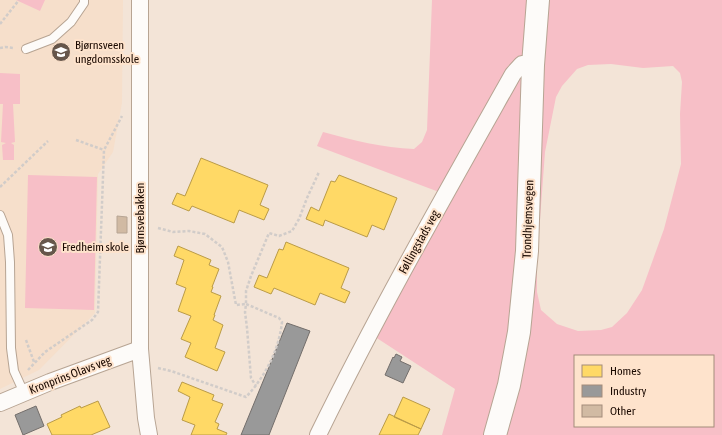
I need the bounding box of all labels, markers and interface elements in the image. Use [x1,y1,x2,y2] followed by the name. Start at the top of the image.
[75,38,139,66] place label: Bjørnsveen ungdomsskole
[50,41,72,63] school or university icon: Bjørnsveen ungdomsskole
[520,179,536,259] street label: Trondhjemsvegen
[133,183,147,253] street label: Bjørnsvebakken
[396,207,443,276] street label: Føllingstads veg
[37,236,59,258] school or university icon: Fredheim skole
[62,240,129,254] place label: Fredheim skole
[27,353,114,397] street label: Kronprins Olavs veg
[574,355,714,427] legend
[610,364,641,378] text: Homes
[610,384,647,398] text: Industry
[610,404,636,418] text: Other

